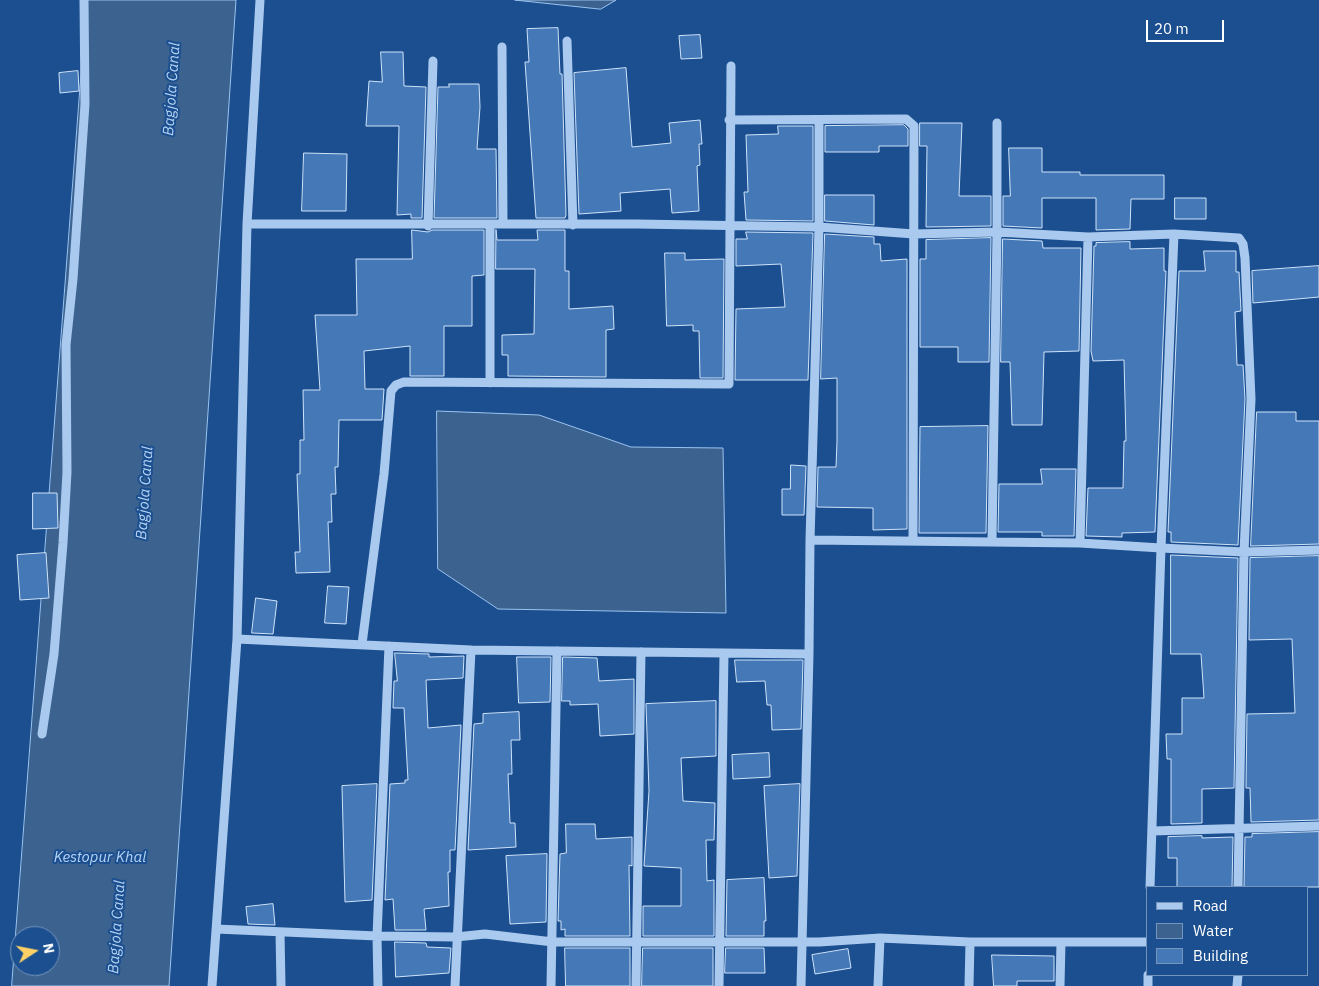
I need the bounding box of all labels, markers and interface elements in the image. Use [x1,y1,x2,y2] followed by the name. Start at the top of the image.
[1149,10,1226,42] scale bar
[1154,19,1189,38] text: 20 m
[160,42,184,136] water label: Bagjola Canal
[133,446,157,540] water label: Bagjola Canal
[54,849,146,867] water label: Kestopur Khal
[105,880,129,974] water label: Bagjola Canal
[1146,886,1309,976] legend
[1193,896,1228,915] text: Road
[1193,921,1233,940] text: Water
[10,926,60,976] north arrow
[39,942,59,955] text: N
[1193,946,1248,965] text: Building

